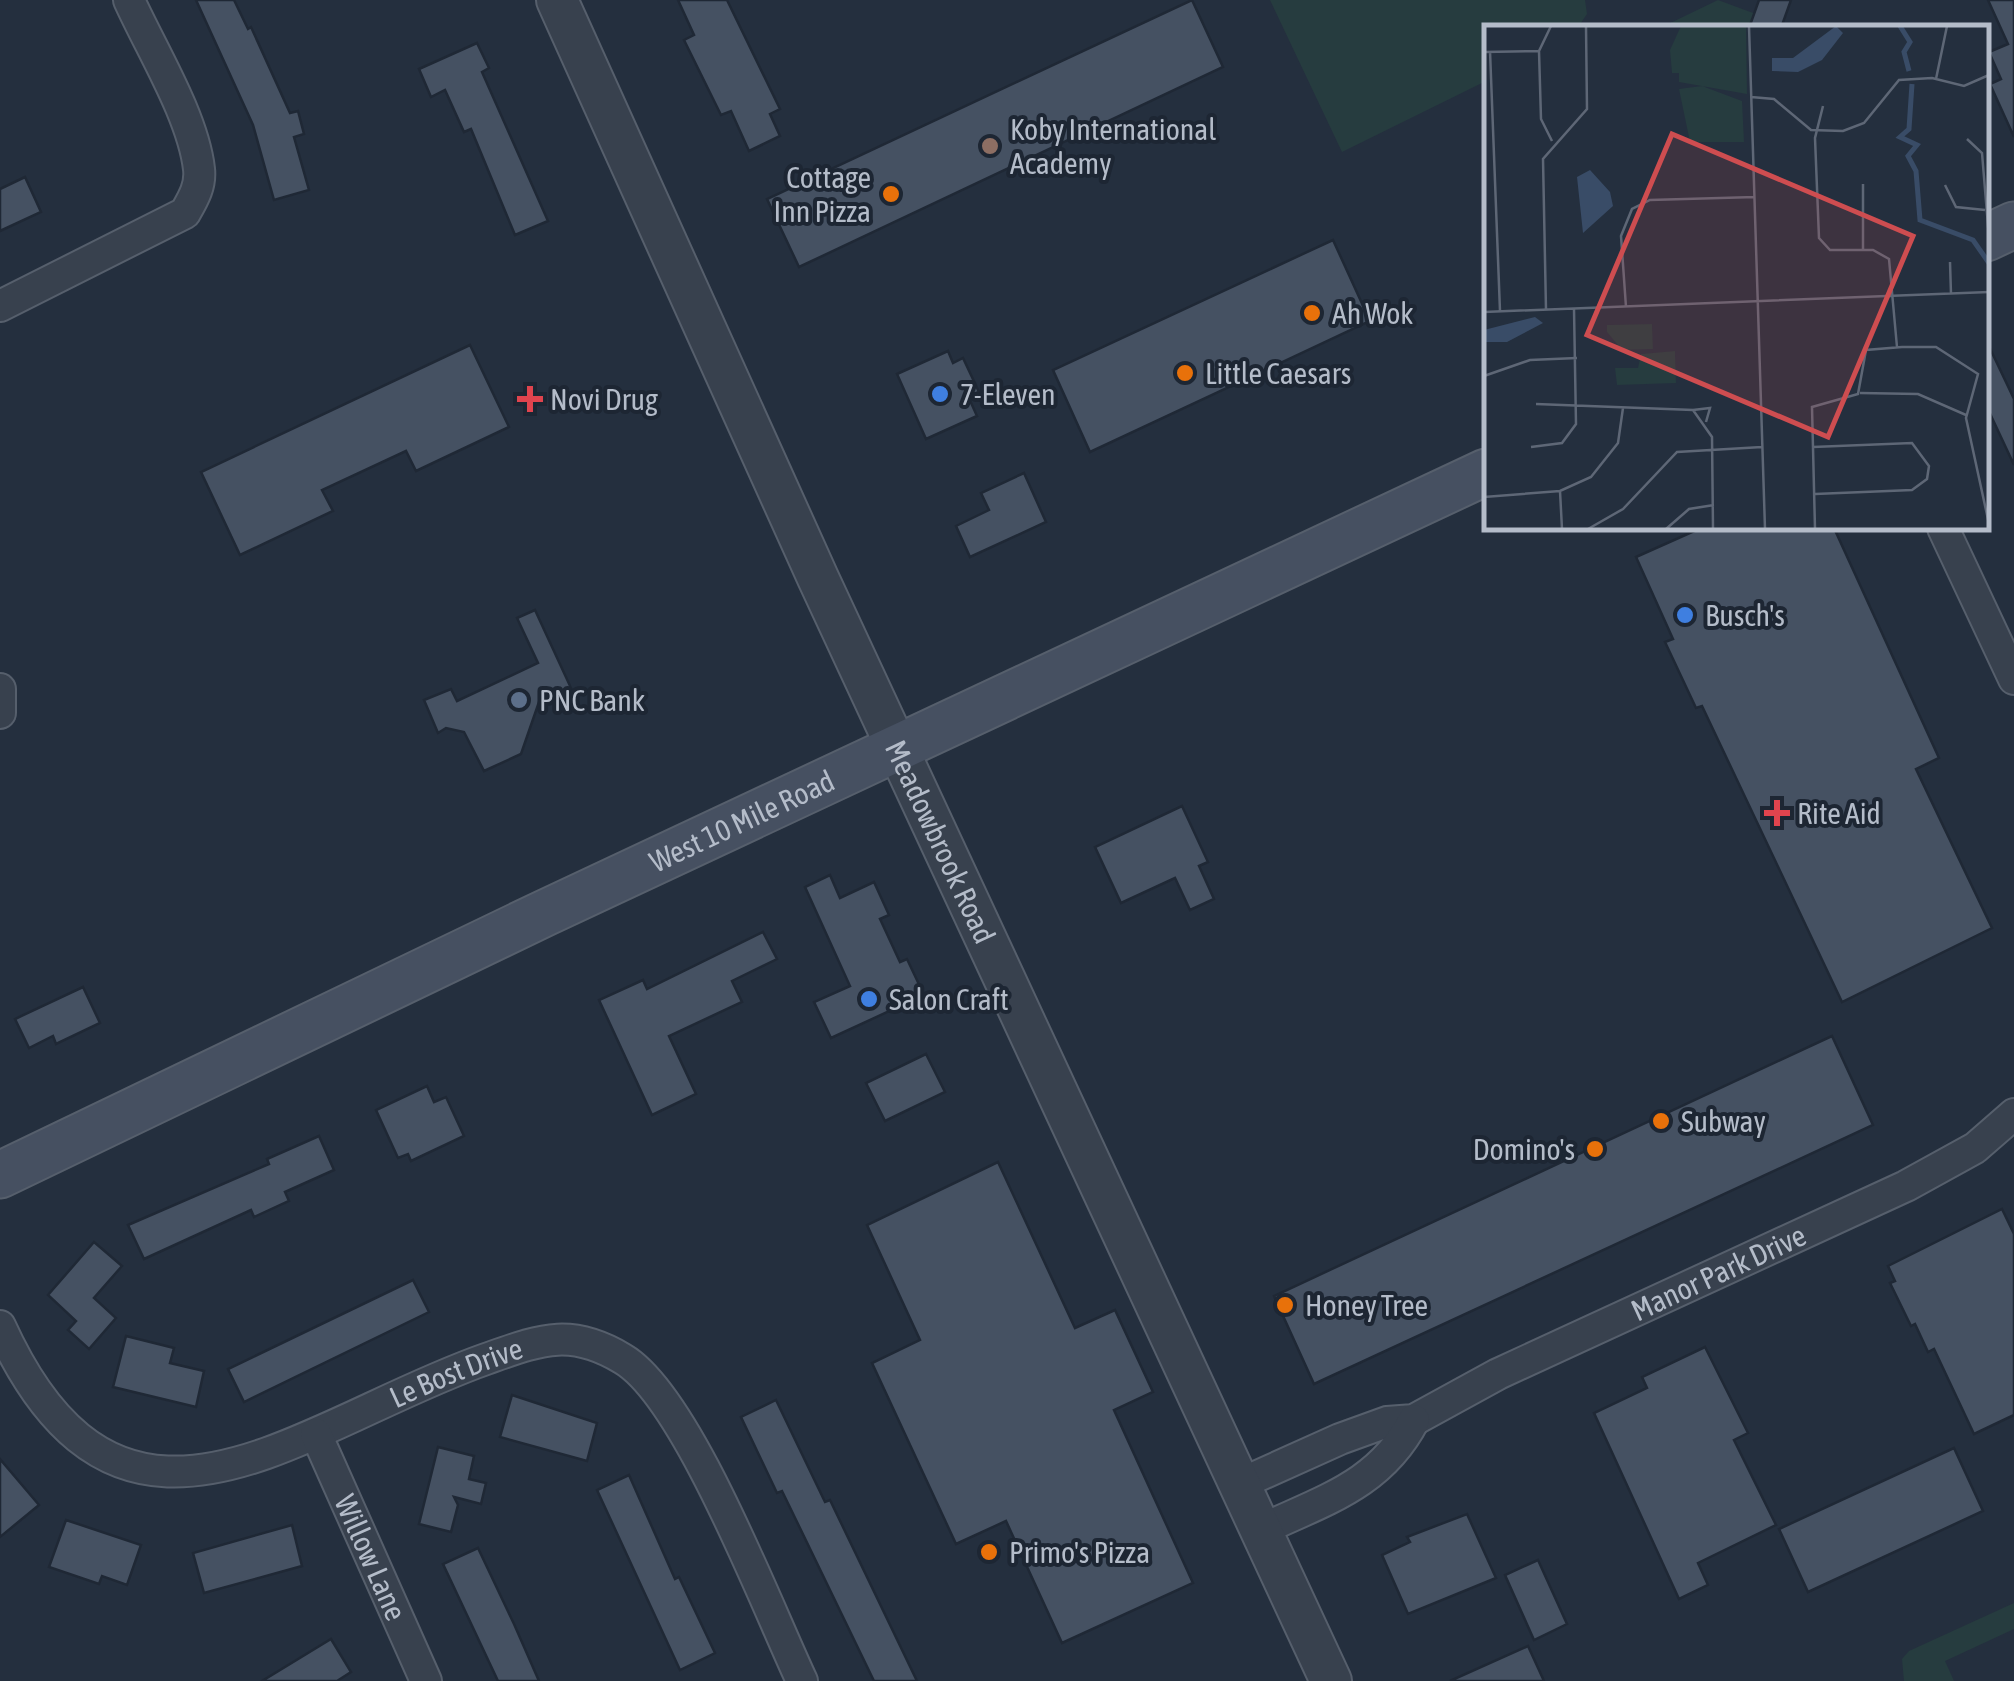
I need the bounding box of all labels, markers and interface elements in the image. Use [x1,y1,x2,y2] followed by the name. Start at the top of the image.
[1484,25,1989,530] inset map
[1010,112,1216,180] place label: Koby International Academy
[979,135,1001,157] marker: Koby International Academy
[774,160,871,228] place label: Cottage Inn Pizza
[880,183,902,205] marker: Cottage Inn Pizza
[1332,296,1414,330] place label: Ah Wok
[1301,302,1323,324] marker: Ah Wok
[1205,356,1351,390] place label: Little Caesars
[1174,362,1196,384] marker: Little Caesars
[960,377,1056,411] place label: 7-Eleven
[550,382,658,416] place label: Novi Drug
[929,383,951,405] marker: 7-Eleven
[519,388,541,410] marker: Novi Drug
[1705,598,1785,632] place label: Busch's
[1674,604,1696,626] marker: Busch's
[539,683,645,717] place label: PNC Bank
[508,689,530,711] marker: PNC Bank
[879,735,1002,948] street label: Meadowbrook Road
[644,763,839,879] street label: West 10 Mile Road
[1797,796,1881,830] place label: Rite Aid
[1766,802,1788,824] marker: Rite Aid
[889,982,1009,1016] place label: Salon Craft
[858,988,880,1010] marker: Salon Craft
[1681,1104,1766,1138] place label: Subway
[1650,1110,1672,1132] marker: Subway
[1473,1132,1575,1166] place label: Domino's
[1584,1138,1606,1160] marker: Domino's
[1626,1218,1811,1327] street label: Manor Park Drive
[1305,1288,1428,1322] place label: Honey Tree
[1274,1294,1296,1316] marker: Honey Tree
[384,1331,526,1414] street label: Le Bost Drive
[328,1489,414,1625] street label: Willow Lane
[1009,1535,1150,1569] place label: Primo's Pizza
[978,1541,1000,1563] marker: Primo's Pizza

